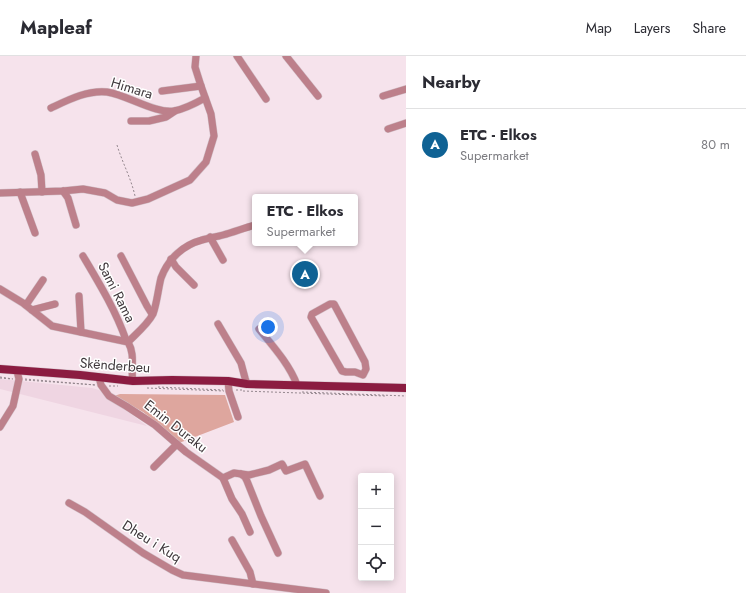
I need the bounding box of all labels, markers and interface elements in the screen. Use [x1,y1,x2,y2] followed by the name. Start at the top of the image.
[20,14,92,41] text: Mapleaf
[586,18,612,38] text: Map
[634,18,670,38] text: Layers
[692,18,726,38] text: Share
[422,70,480,94] text: Nearby
[109,72,155,104] street label: Himara
[460,124,537,146] text: ETC - Elkos
[430,135,440,154] text: A
[701,135,730,154] text: 80 m
[460,146,529,165] text: Supermarket
[252,194,358,246] popup
[267,200,343,222] text: ETC - Elkos
[267,222,335,241] text: Supermarket
[93,258,141,326] street label: Sami Rama
[292,259,318,289] pin: A
[258,317,278,337] your location
[79,353,151,377] street label: Skënderbeu
[140,395,212,457] street label: Emin Duraku
[358,473,394,581] map controls
[358,473,394,509] button: +
[358,509,394,545] button: −
[119,515,185,567] street label: Dheu i Kuq
[358,545,394,581] button: locate

